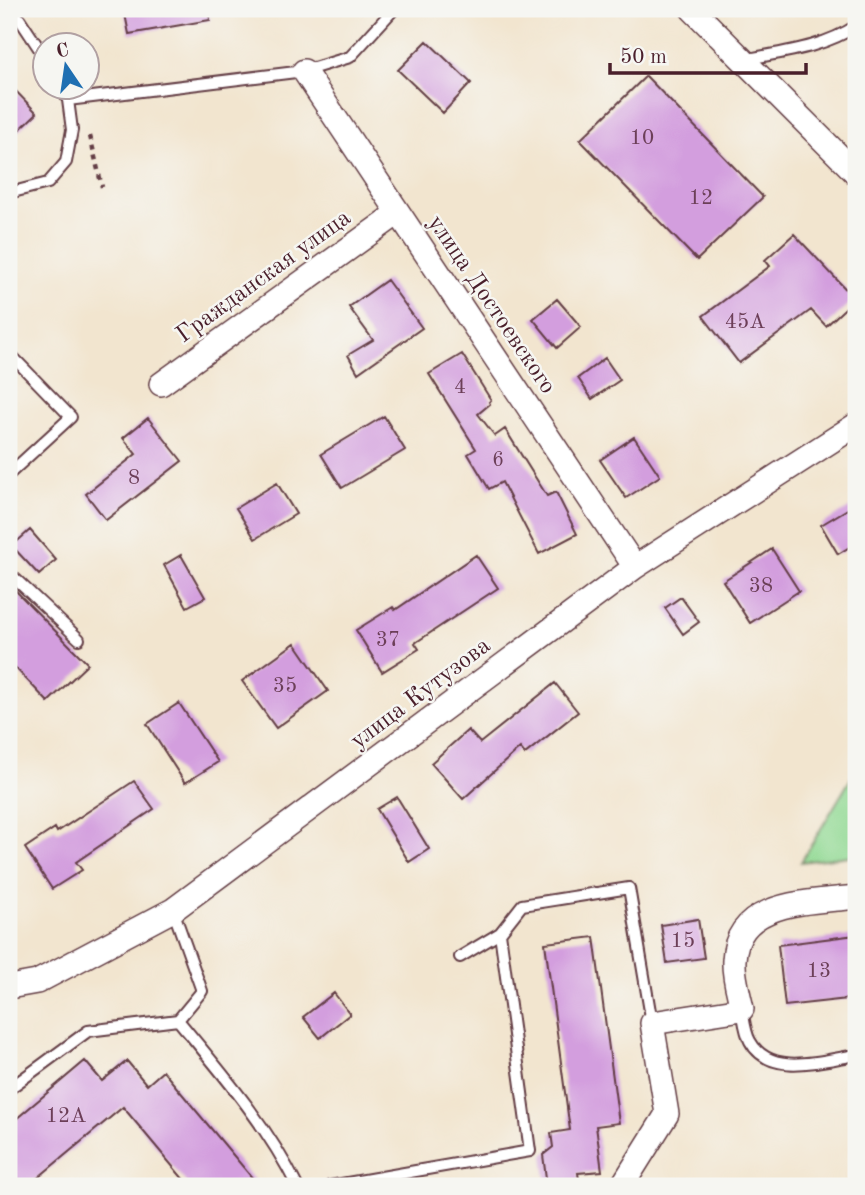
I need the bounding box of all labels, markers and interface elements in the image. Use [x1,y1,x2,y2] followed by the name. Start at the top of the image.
[32,32,102,102] north arrow
[610,32,806,76] scale bar
[54,41,71,63] text: С
[620,47,667,68] text: 50 m
[630,128,654,149] house number: 10
[689,188,713,209] house number: 12
[172,206,356,348] street label: Гражданская улица
[422,211,560,399] street label: улица Достоевского
[725,312,765,333] house number: 45А
[454,377,466,398] house number: 4
[492,450,504,471] house number: 6
[128,468,140,489] house number: 8
[749,576,773,597] house number: 38
[376,630,400,651] house number: 37
[347,634,495,754] street label: улица Кутузова
[273,676,297,697] house number: 35
[671,931,695,952] house number: 15
[807,961,831,982] house number: 13
[46,1106,86,1127] house number: 12А

